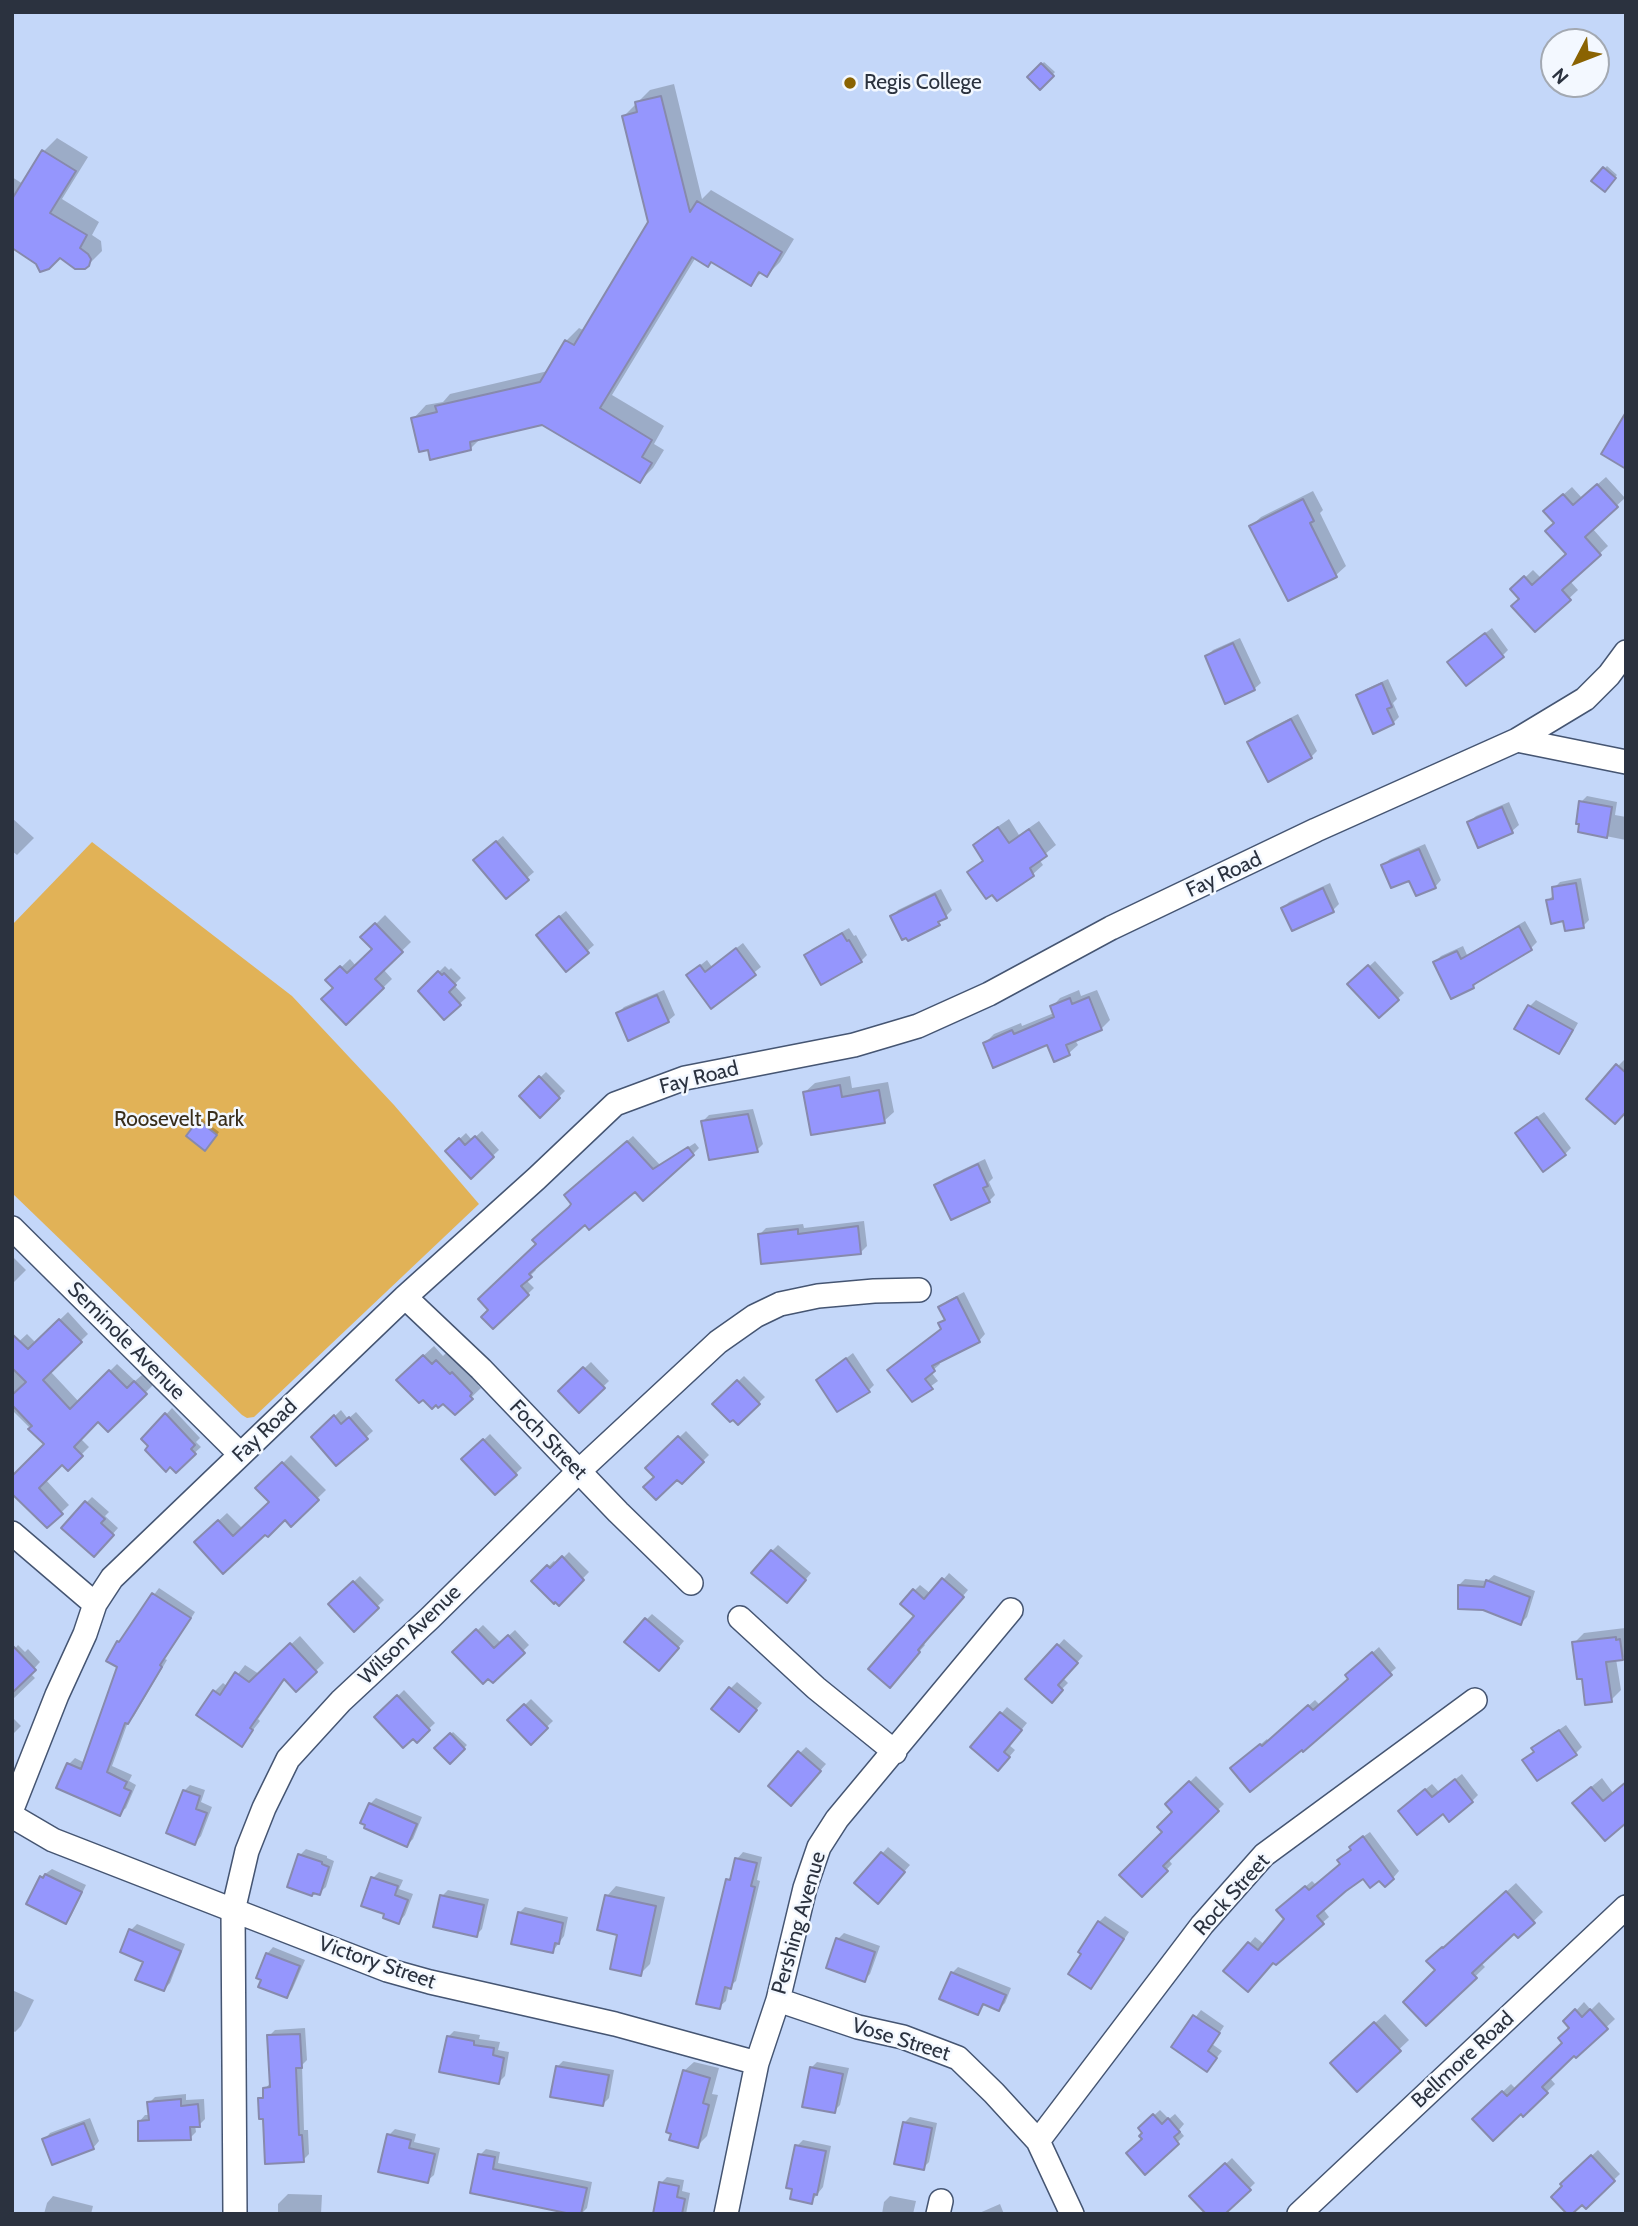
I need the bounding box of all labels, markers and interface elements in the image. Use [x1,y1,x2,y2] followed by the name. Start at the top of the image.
[1540,28,1610,98] north arrow
[1547,63,1574,89] text: N
[864,70,982,96] place label: Regis College
[842,75,858,91] marker: Regis College
[1182,847,1266,903] street label: Fay Road
[657,1056,741,1100] street label: Fay Road
[114,1107,244,1133] park label: Roosevelt Park
[62,1277,190,1405] street label: Seminole Avenue
[227,1394,303,1468] street label: Fay Road
[504,1395,592,1485] street label: Foch Street
[354,1580,466,1690] street label: Wilson Avenue
[767,1849,831,1997] street label: Pershing Avenue
[1189,1849,1275,1941] street label: Rock Street
[315,1931,439,1995] street label: Victory Street
[1407,2006,1519,2114] street label: Bellmore Road
[849,2013,953,2067] street label: Vose Street

